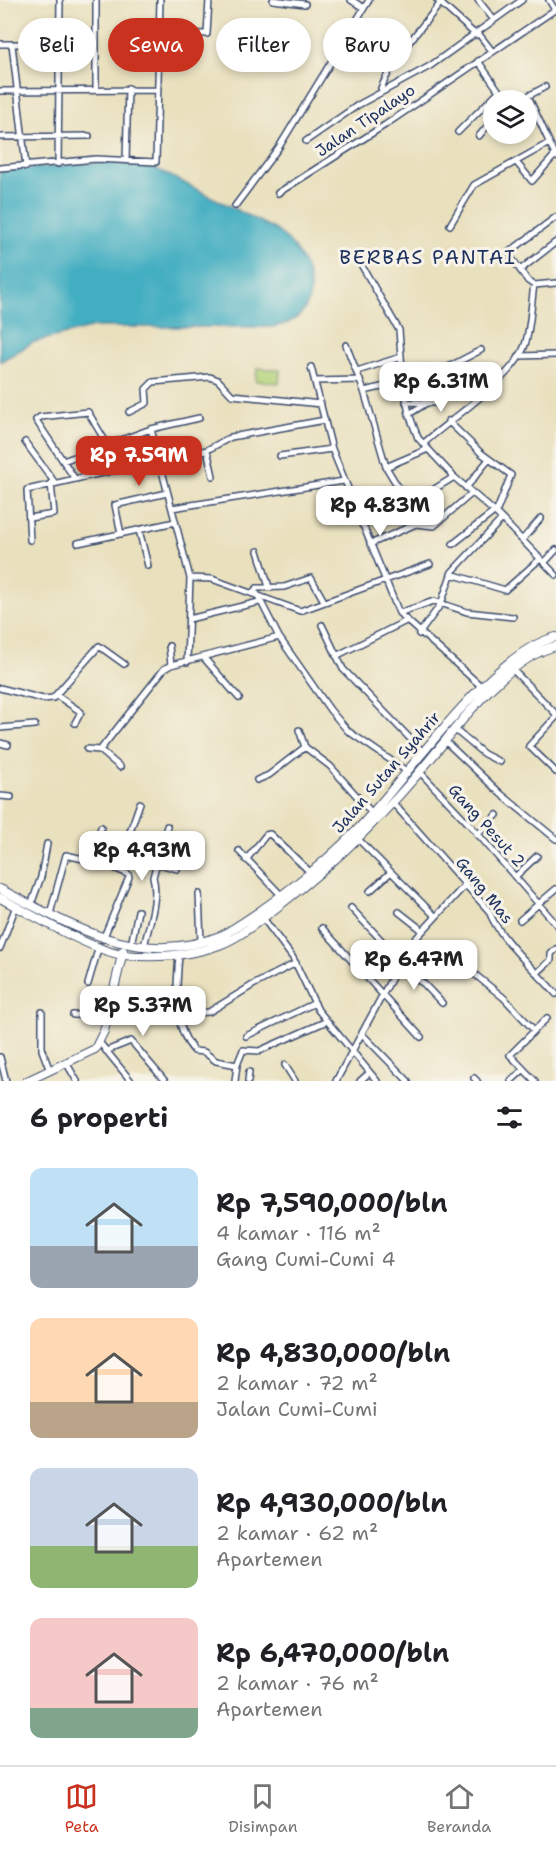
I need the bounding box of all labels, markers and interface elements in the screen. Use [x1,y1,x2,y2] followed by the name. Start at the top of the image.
[18,18,96,72] chip: Beli
[108,18,204,72] chip: Sewa
[216,18,311,72] chip: Filter
[323,18,412,72] chip: Baru
[312,79,419,161] street label: Jalan Tipalayo
[483,90,537,144] map controls
[483,90,537,144] button: layers
[339,244,517,270] district label: BERBAS PANTAI
[379,362,503,413] pin: Rp 6.31M
[393,368,489,394] text: Rp 6.31M
[77,436,201,487] pin: Rp 7.59M
[90,442,188,468] text: Rp 7.59M
[318,486,442,537] pin: Rp 4.83M
[330,492,430,518] text: Rp 4.83M
[328,707,445,838] street label: Jalan Sutan Syahrir
[444,779,530,871] street label: Gang Pesut 2
[80,831,204,882] pin: Rp 4.93M
[93,837,191,863] text: Rp 4.93M
[451,853,518,928] street label: Gang Mas
[352,940,476,991] pin: Rp 6.47M
[364,946,464,972] text: Rp 6.47M
[81,986,205,1037] pin: Rp 5.37M
[94,992,192,1018] text: Rp 5.37M
[30,1100,168,1135] text: 6 properti
[493,1101,526,1134] icon: filters
[216,1185,448,1220] text: Rp 7,590,000/bln
[78,1192,150,1264] icon: home
[216,1220,381,1246] text: 4 kamar · 116 m²
[216,1246,396,1272] text: Gang Cumi-Cumi 4
[216,1335,450,1370] text: Rp 4,830,000/bln
[78,1342,150,1414] icon: home
[216,1370,378,1396] text: 2 kamar · 72 m²
[216,1396,378,1422] text: Jalan Cumi-Cumi
[216,1485,448,1520] text: Rp 4,930,000/bln
[78,1492,150,1564] icon: home
[216,1520,378,1546] text: 2 kamar · 62 m²
[216,1546,323,1572] text: Apartemen
[216,1635,449,1670] text: Rp 6,470,000/bln
[78,1642,150,1714] icon: home
[216,1670,379,1696] text: 2 kamar · 76 m²
[216,1696,323,1722] text: Apartemen
[65,1780,99,1837] tab: Peta
[228,1780,297,1837] tab: Disimpan
[427,1780,491,1837] tab: Beranda

